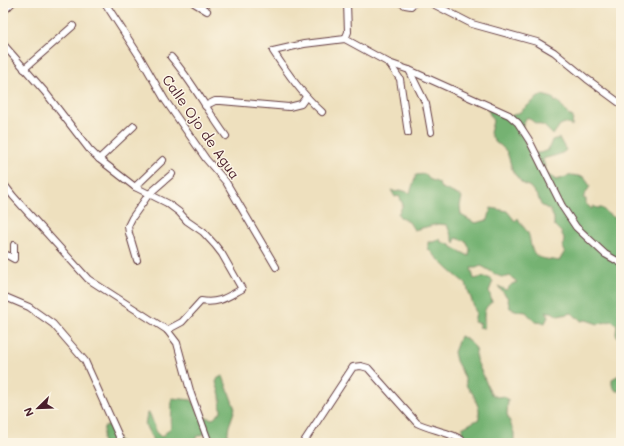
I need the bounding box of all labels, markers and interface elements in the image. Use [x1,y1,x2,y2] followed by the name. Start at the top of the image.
[158,71,245,183] street label: Calle Ojo de Agua
[18,388,58,428] north arrow
[20,405,37,419] text: N

